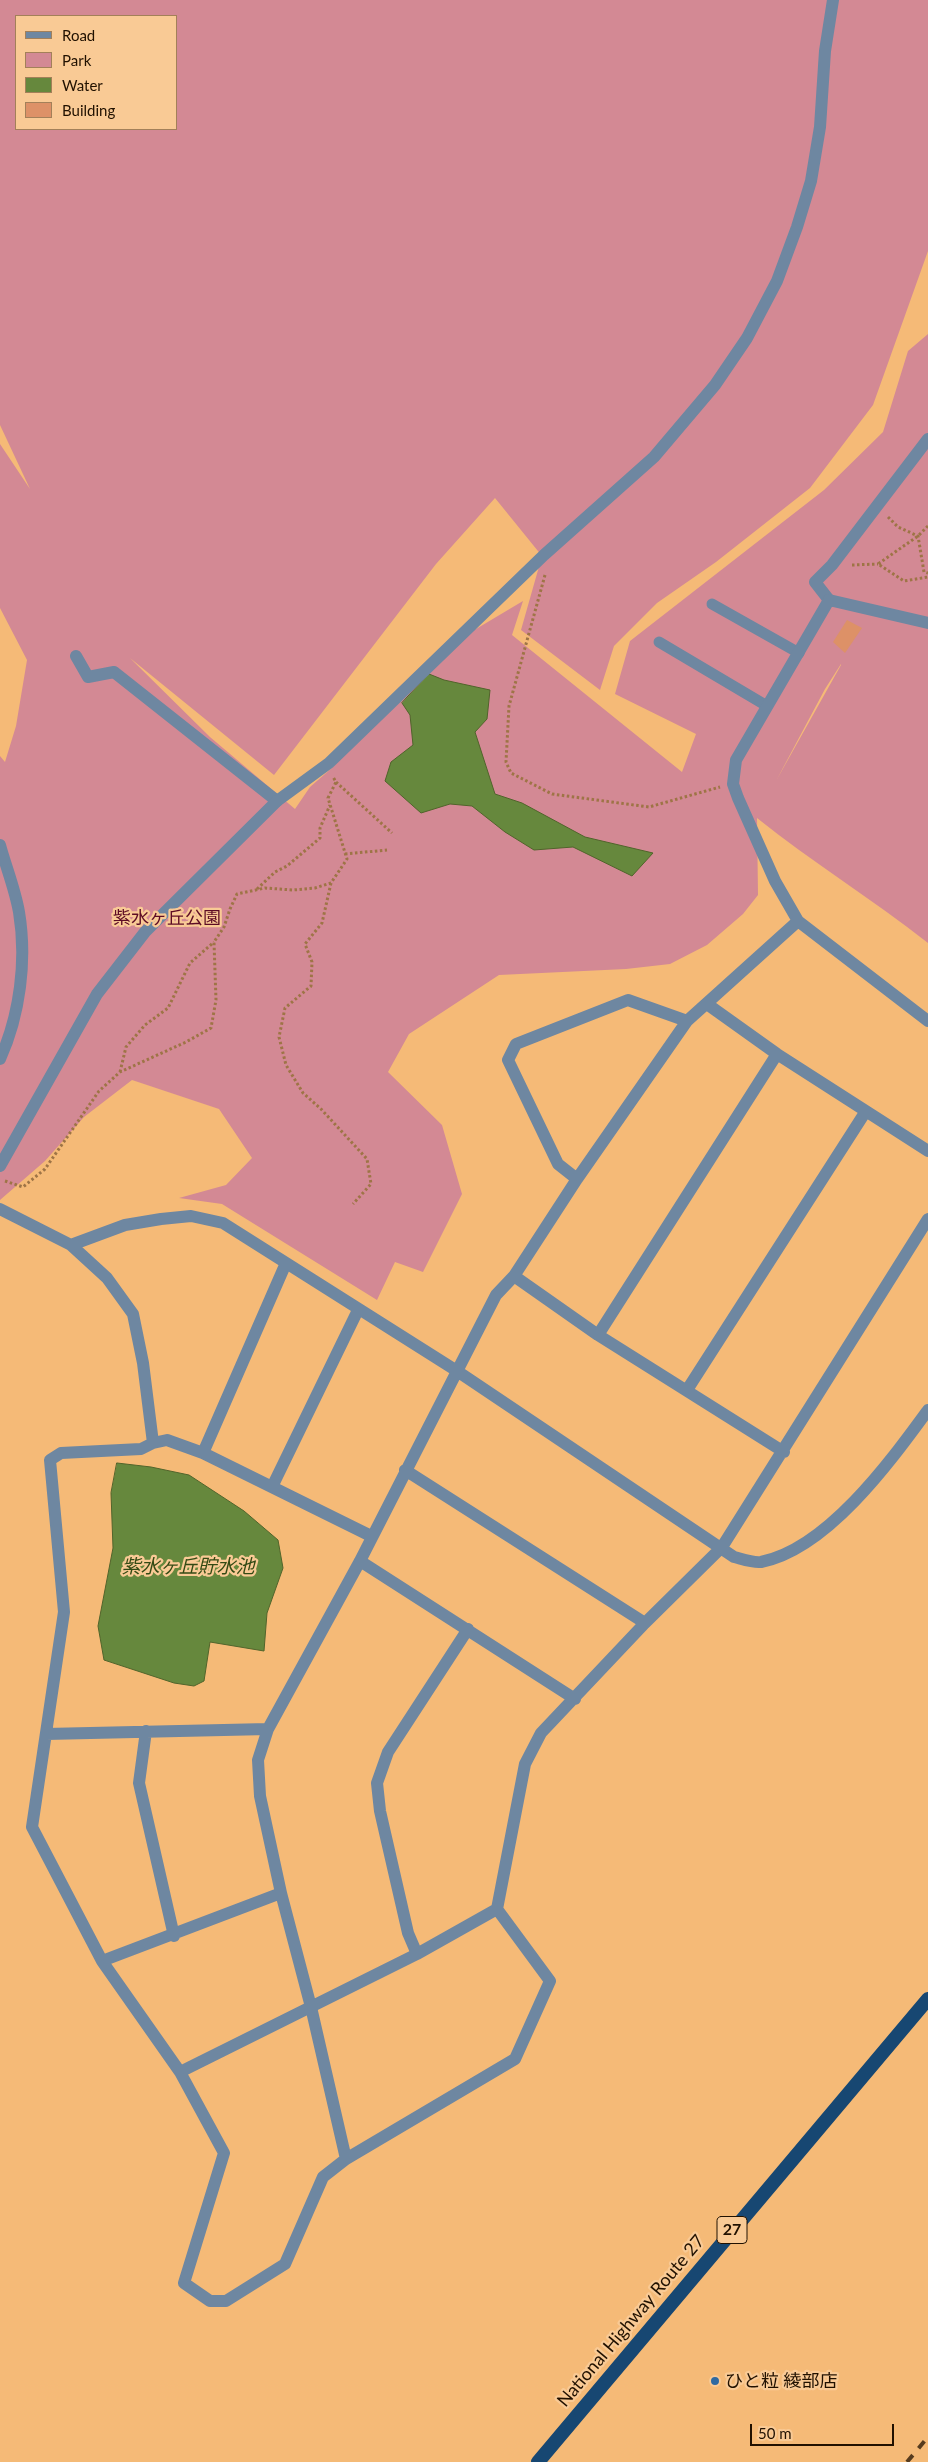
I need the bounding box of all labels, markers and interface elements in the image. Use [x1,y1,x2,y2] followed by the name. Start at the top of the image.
[15,15,178,130] legend
[62,26,95,44] text: Road
[62,51,91,69] text: Park
[62,76,103,94] text: Water
[62,101,115,119] text: Building
[113,907,221,929] park label: 紫水ヶ丘公園
[122,1556,254,1578] water label: 紫水ヶ丘貯水池
[717,2216,747,2244] road number: 27
[553,2231,709,2411] street label: National Highway Route 27
[725,2370,838,2392] place label: ひと粒 綾部店
[709,2375,721,2387] marker: ひと粒 綾部店
[753,2414,897,2446] scale bar
[758,2424,792,2442] text: 50 m

